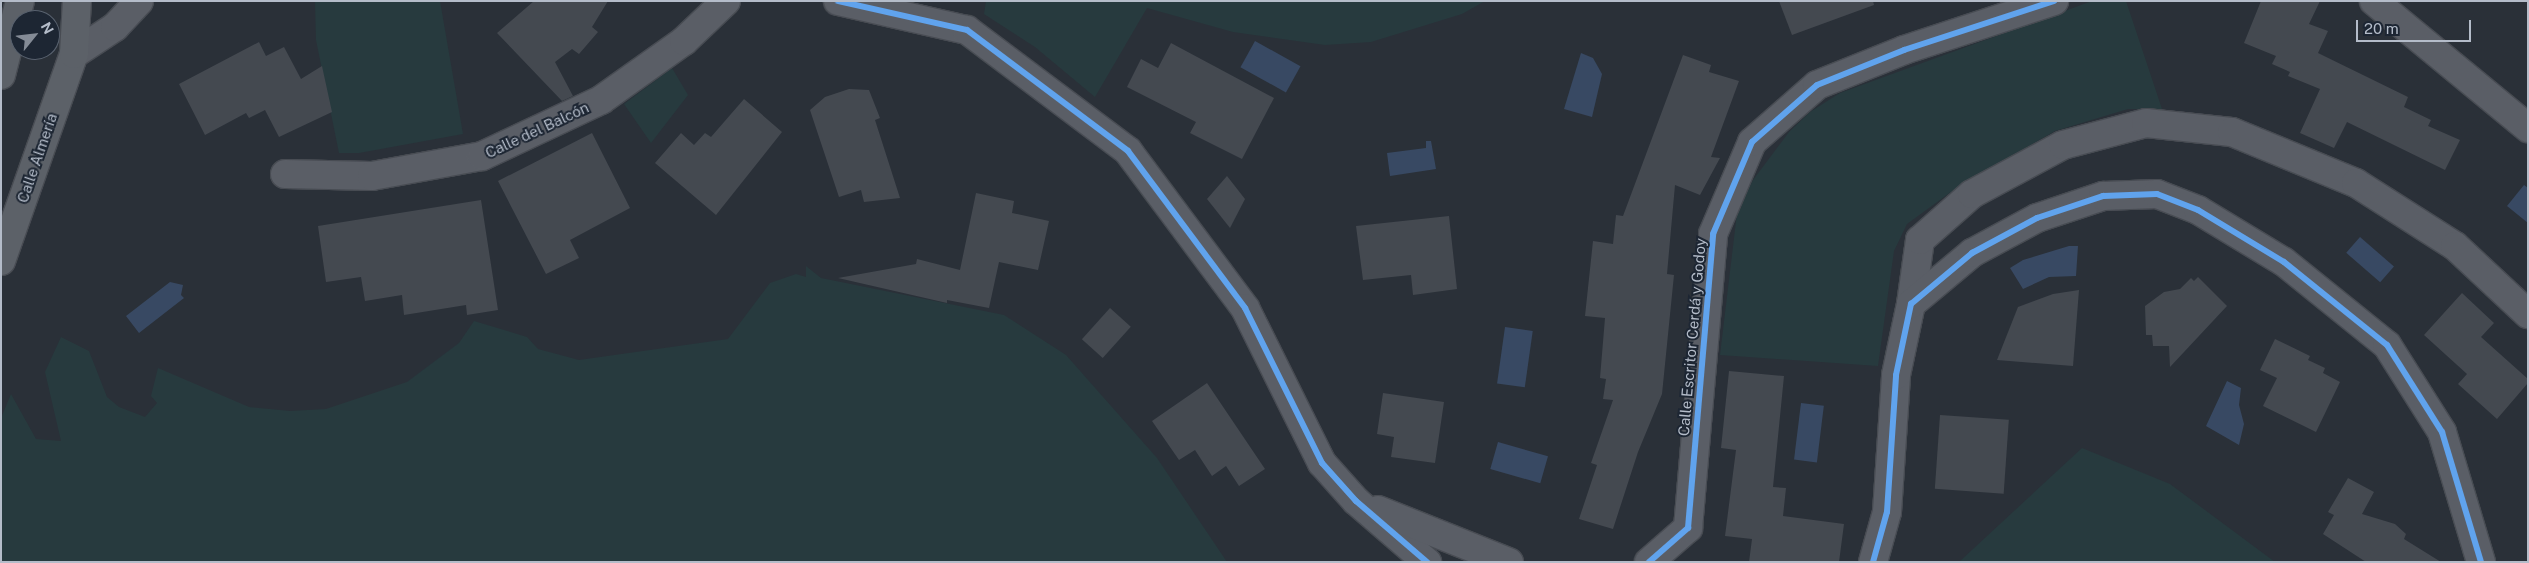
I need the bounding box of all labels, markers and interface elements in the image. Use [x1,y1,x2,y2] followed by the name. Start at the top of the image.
[10,10,60,60] north arrow
[2359,10,2474,42] scale bar
[38,20,57,37] text: N
[2364,20,2399,37] text: 20 m
[482,98,592,162] street label: Calle del Balcón
[13,111,61,205] street label: Calle Almería
[1674,237,1710,437] street label: Calle Escritor Cerdá y Godoy

